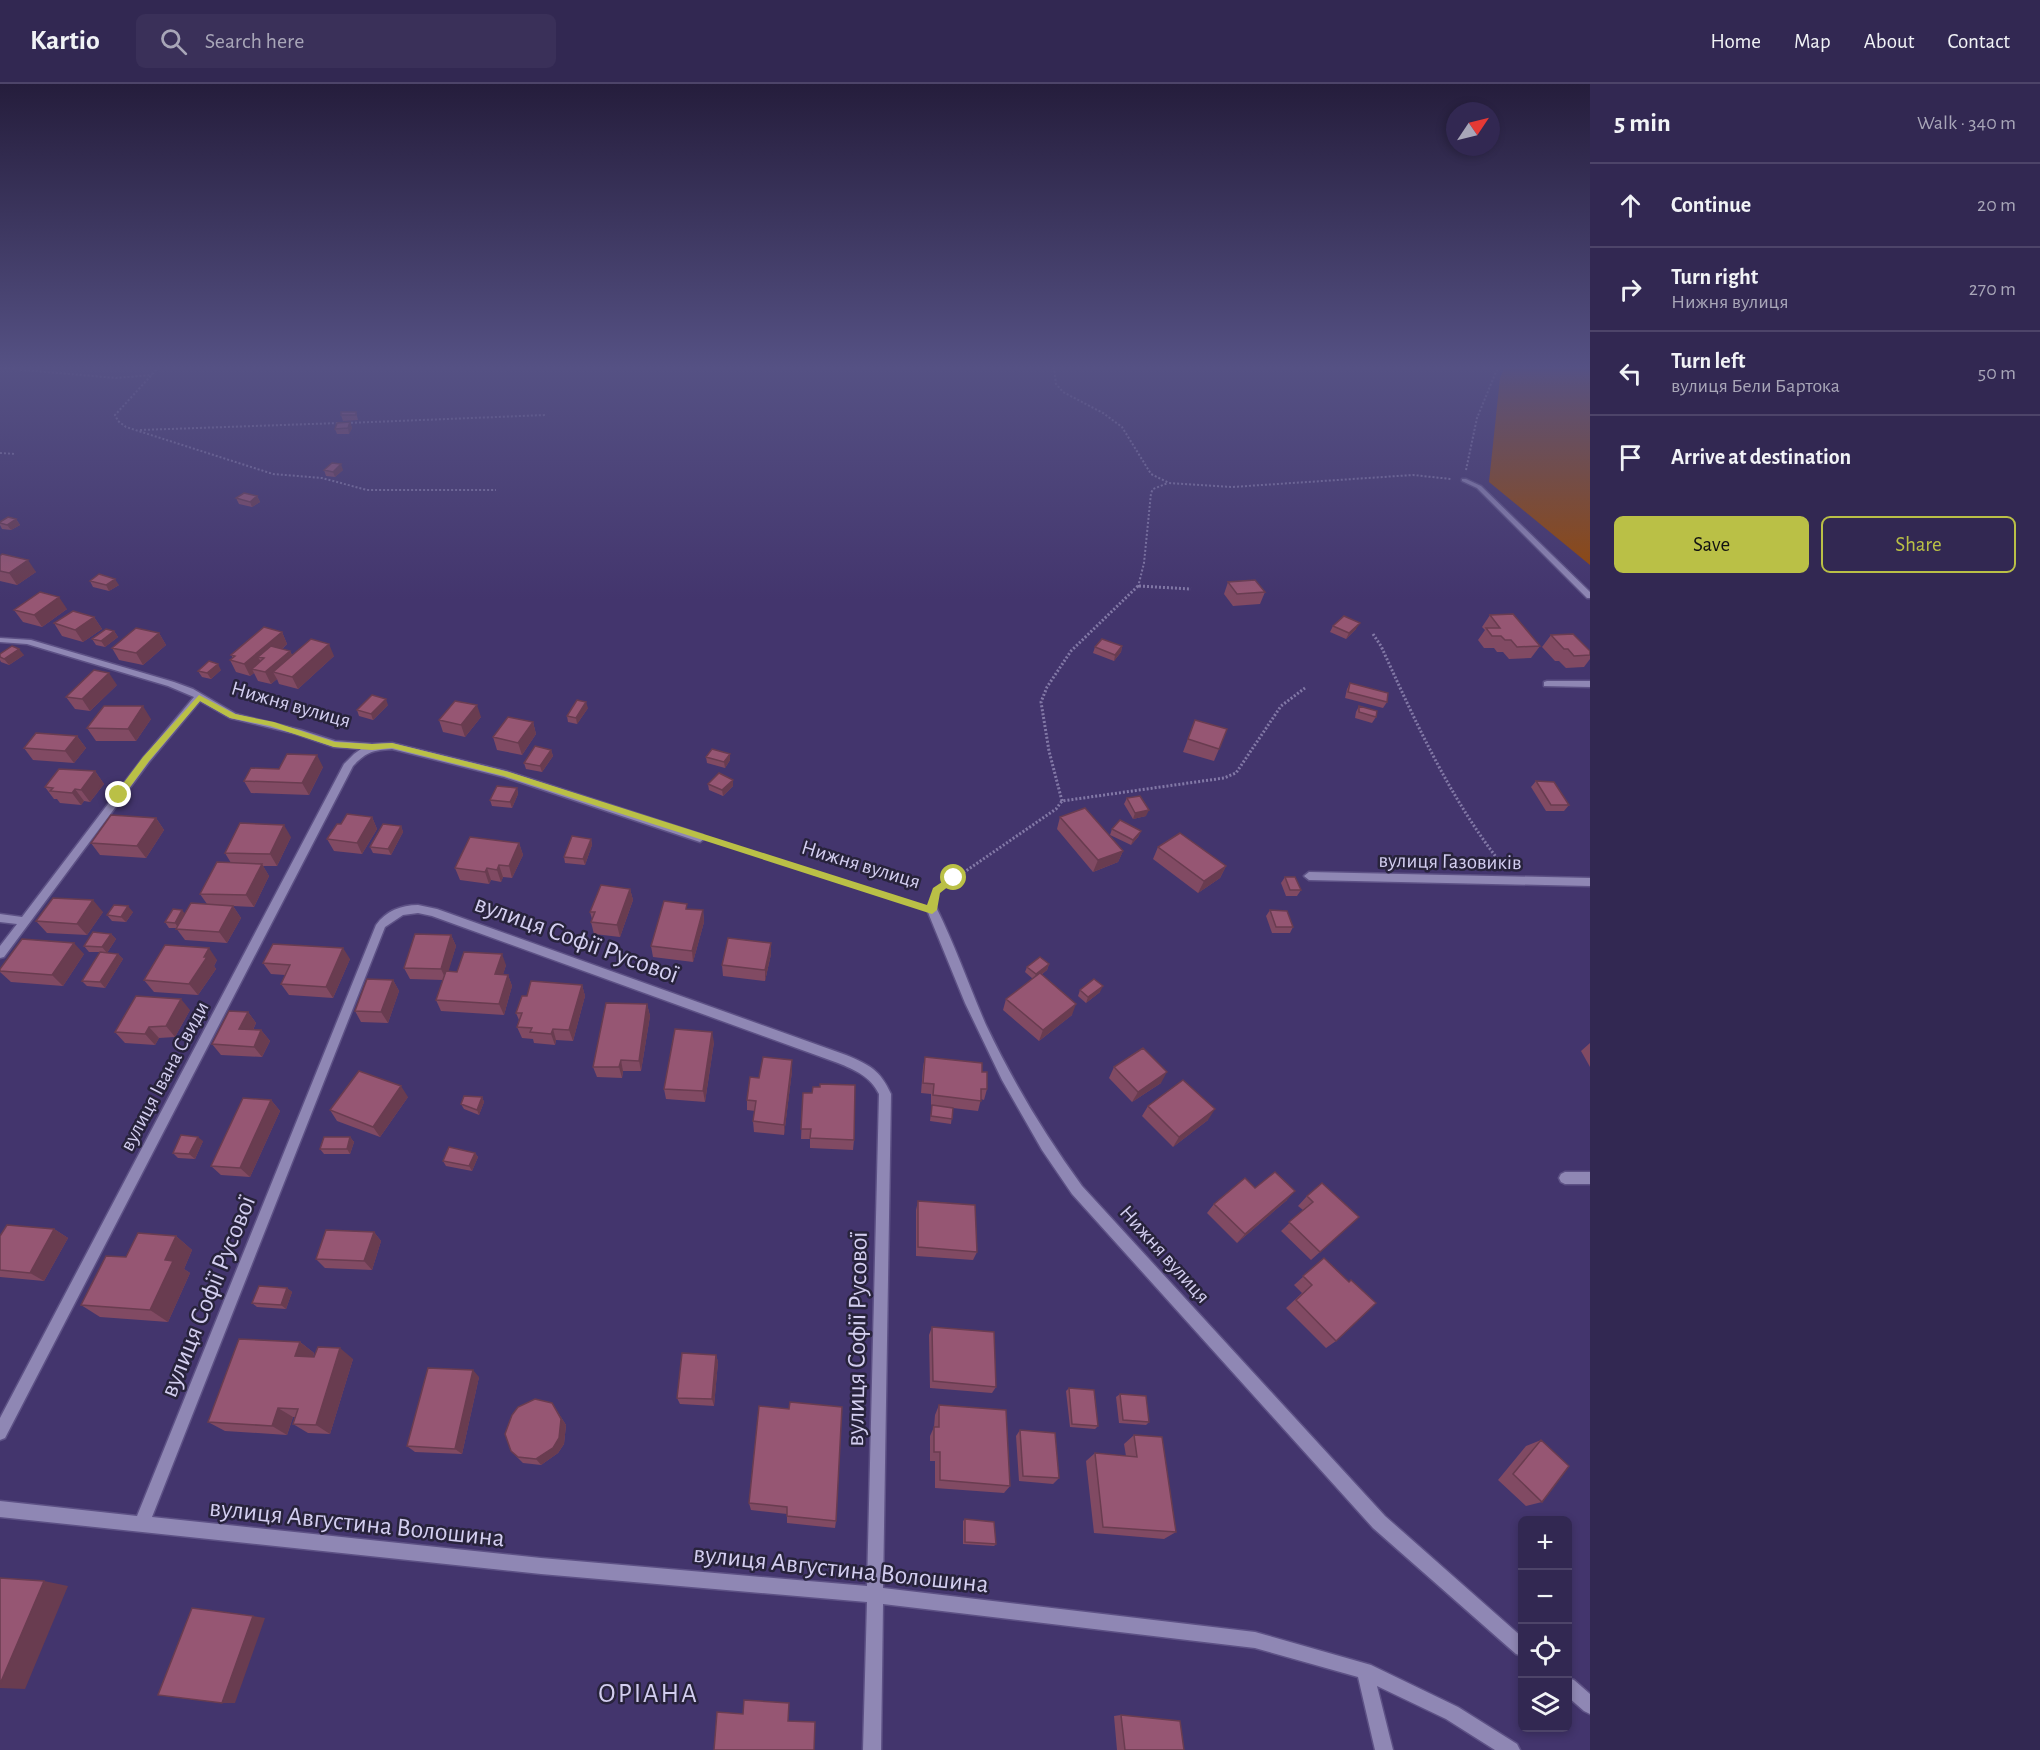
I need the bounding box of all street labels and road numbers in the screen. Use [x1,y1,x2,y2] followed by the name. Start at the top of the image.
[229,677,353,732] street label: Нижня вулиця
[799,836,923,893] street label: Нижня вулиця
[1378,850,1522,873] street label: вулиця Газовиків
[471,890,682,988] street label: вулиця Софії Русової
[116,998,213,1155] street label: вулиця Івана Свиди
[156,1192,260,1401] street label: вулиця Софії Русової
[1116,1201,1214,1307] street label: Нижня вулиця
[842,1231,872,1447] street label: вулиця Софії Русової
[208,1495,506,1551] street label: вулиця Августина Волошина
[692,1541,990,1597] street label: вулиця Августина Волошина

